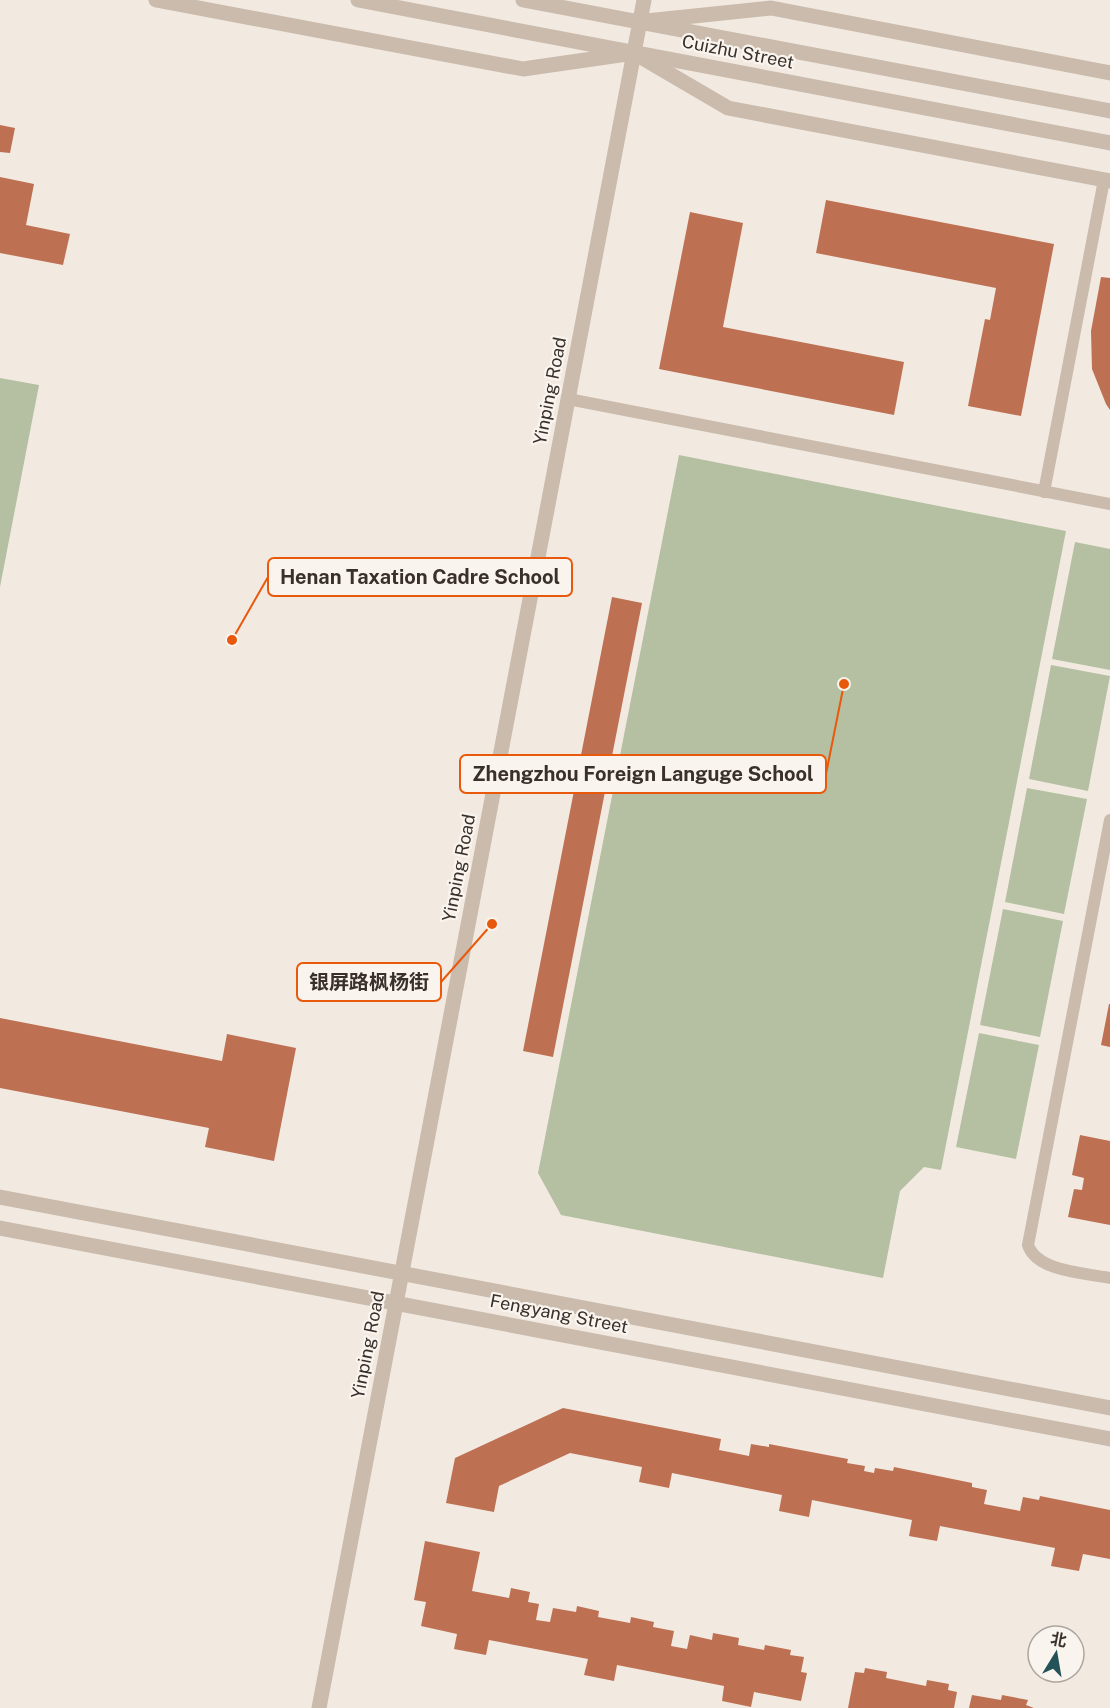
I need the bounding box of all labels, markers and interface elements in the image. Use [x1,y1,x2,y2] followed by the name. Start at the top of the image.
[680,30,796,73] street label: Cuizhu Street
[529,335,570,447] street label: Yinping Road
[268,558,572,596] callout: Henan Taxation Cadre School
[280,565,560,589] text: Henan Taxation Cadre School
[460,755,826,793] callout: Zhengzhou Foreign Languge School
[472,762,814,786] text: Zhengzhou Foreign Languge School
[438,812,479,924] street label: Yinping Road
[297,963,441,1001] callout: 银屏路枫杨街
[309,970,429,994] text: 银屏路枫杨街
[347,1289,388,1401] street label: Yinping Road
[488,1290,630,1337] street label: Fengyang Street
[1026,1624,1086,1684] north arrow
[1049,1629,1068,1651] text: 北

